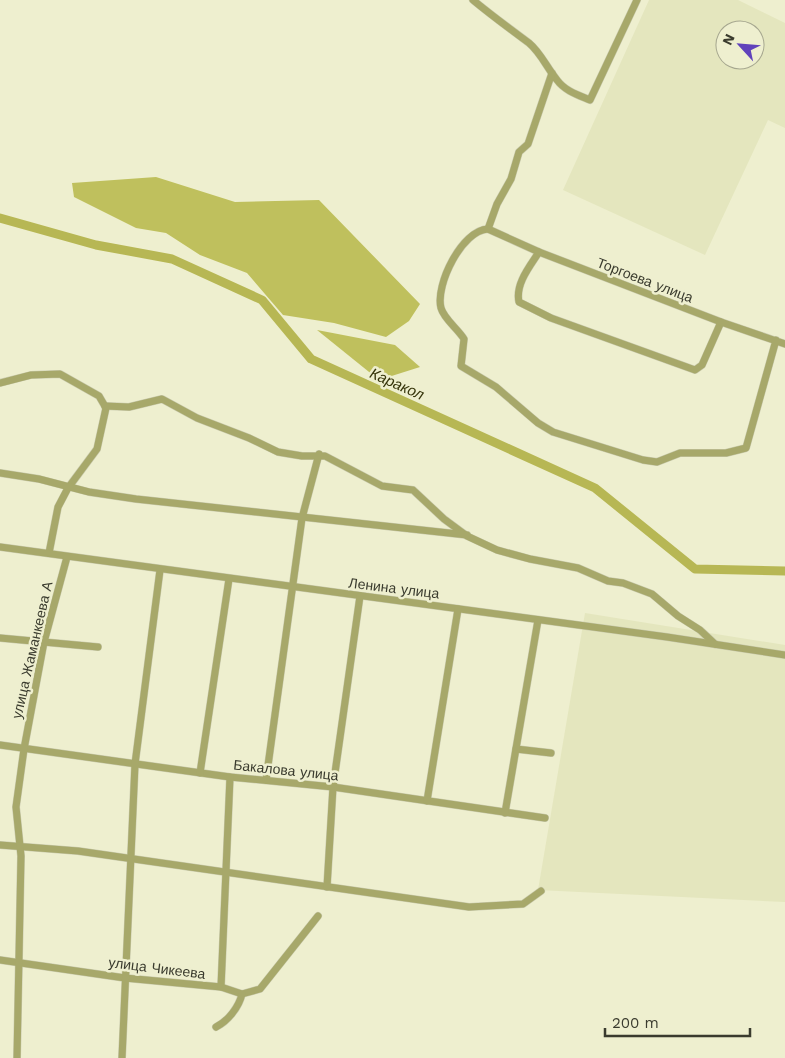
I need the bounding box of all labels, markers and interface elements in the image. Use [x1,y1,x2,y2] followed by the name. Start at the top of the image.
[715,20,765,70] north arrow
[719,31,738,47] text: N
[595,254,696,306] street label: Торгоева улица
[367,364,427,404] water label: Каракол
[348,574,440,602] street label: Ленина улица
[8,579,56,720] street label: улица Жаманкеева А
[233,757,340,783] street label: Бакалова улица
[108,954,206,982] street label: улица Чикеева
[605,1006,750,1038] scale bar
[612,1014,659,1032] text: 200 m

